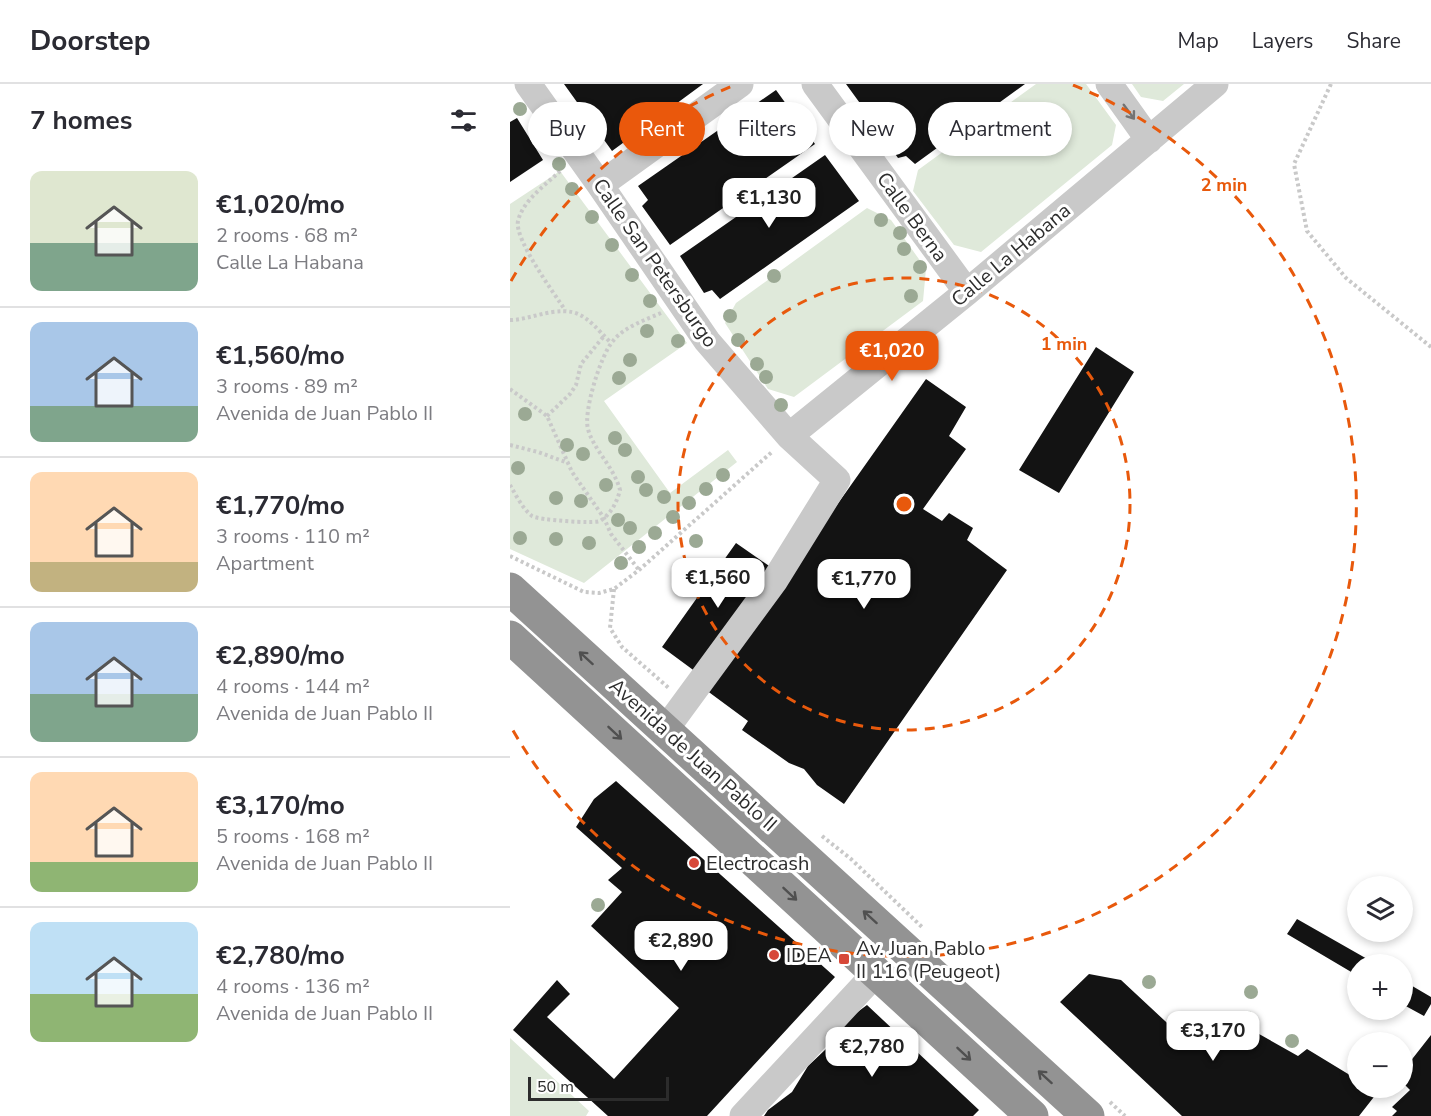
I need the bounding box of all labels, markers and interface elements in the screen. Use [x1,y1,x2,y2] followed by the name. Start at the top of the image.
[30,22,151,60] text: Doorstep
[1177,27,1219,55] text: Map
[1252,27,1313,55] text: Layers
[1346,27,1401,55] text: Share
[528,102,607,156] chip: Buy
[619,102,705,156] chip: Rent
[717,102,817,156] chip: Filters
[829,102,916,156] chip: New
[928,102,1072,156] chip: Apartment
[30,103,132,138] text: 7 homes
[1123,103,1135,119] one-way arrow
[447,104,480,137] icon: filters
[870,167,954,267] street label: Calle Berna
[586,173,724,353] street label: Calle San Petersburgo
[1201,173,1247,197] text: 2 min
[720,178,818,229] pin: €1,130
[737,184,801,211] text: €1,130
[216,187,345,222] text: €1,020/mo
[78,195,150,267] icon: home
[946,197,1076,313] street label: Calle La Habana
[216,222,358,249] text: 2 rooms · 68 m²
[216,249,364,276] text: Calle La Habana
[843,331,941,382] pin: €1,020
[1041,332,1087,356] text: 1 min
[860,337,924,364] text: €1,020
[216,338,345,373] text: €1,560/mo
[78,346,150,418] icon: home
[216,373,358,400] text: 3 rooms · 89 m²
[216,400,433,427] text: Avenida de Juan Pablo II
[216,488,345,523] text: €1,770/mo
[894,494,914,514] centre of rings
[78,496,150,568] icon: home
[216,523,370,550] text: 3 rooms · 110 m²
[216,550,314,577] text: Apartment
[669,558,767,609] pin: €1,560
[815,559,913,610] pin: €1,770
[686,564,750,591] text: €1,560
[832,565,896,592] text: €1,770
[216,638,345,673] text: €2,890/mo
[78,646,150,718] icon: home
[579,651,594,665] one-way arrow
[603,672,783,838] street label: Avenida de Juan Pablo II
[216,673,370,700] text: 4 rooms · 144 m²
[216,700,433,727] text: Avenida de Juan Pablo II
[607,726,622,740] one-way arrow
[216,788,345,823] text: €3,170/mo
[78,796,150,868] icon: home
[216,823,370,850] text: 5 rooms · 168 m²
[216,850,433,877] text: Avenida de Juan Pablo II
[706,850,809,877] place label: Electrocash
[687,856,701,870] marker: Electrocash
[1347,876,1413,1098] map controls
[1347,876,1413,942] button: layers
[782,886,797,901] one-way arrow
[863,910,878,924] one-way arrow
[632,921,730,972] pin: €2,890
[649,927,713,954] text: €2,890
[856,935,1001,985] place label: Av. Juan Pablo II 116 (Peugeot)
[216,938,345,973] text: €2,780/mo
[786,942,832,969] place label: IDEA
[78,946,150,1018] icon: home
[767,948,781,962] marker: IDEA
[837,952,851,966] marker: Av. Juan Pablo II 116 (Peugeot)
[1347,954,1413,1020] button: +
[216,973,370,1000] text: 4 rooms · 136 m²
[216,1000,433,1027] text: Avenida de Juan Pablo II
[1164,1011,1262,1062] pin: €3,170
[1181,1017,1245,1044] text: €3,170
[823,1027,921,1078] pin: €2,780
[1347,1032,1413,1098] button: −
[840,1033,904,1060] text: €2,780
[956,1047,971,1061] one-way arrow
[1038,1070,1053,1084] one-way arrow
[528,1074,669,1102] scale bar
[537,1076,574,1098] text: 50 m

